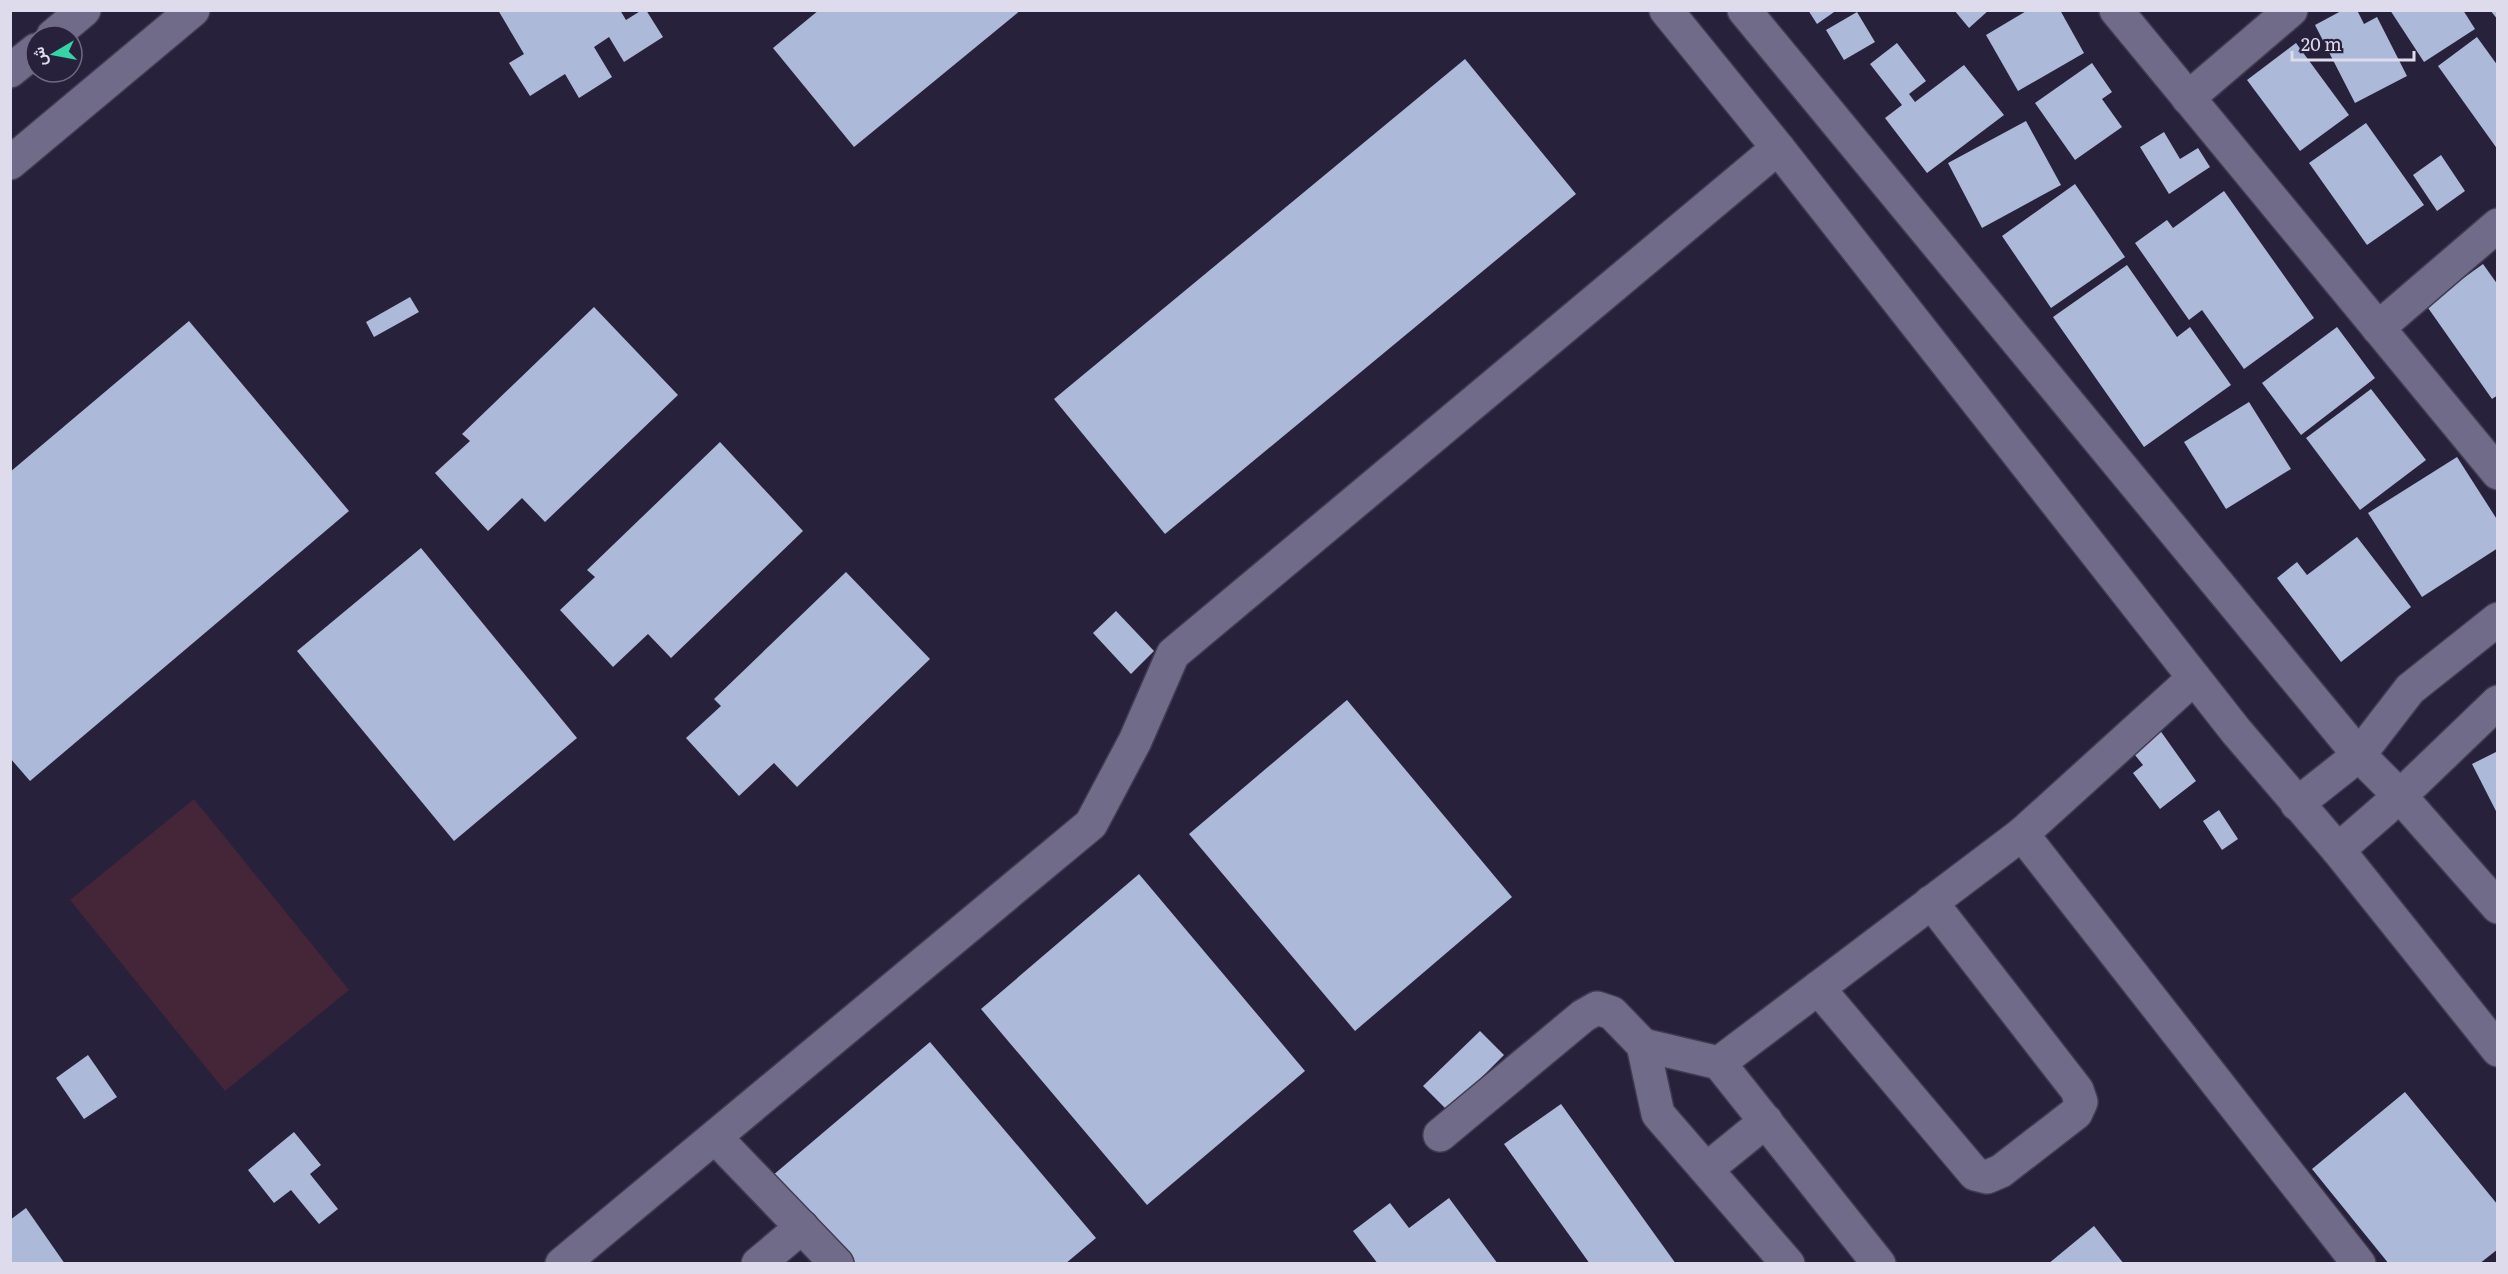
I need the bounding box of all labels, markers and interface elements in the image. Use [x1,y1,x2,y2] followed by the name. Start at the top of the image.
[24,24,84,84] north arrow
[2292,24,2414,62] scale bar
[2301,30,2342,57] text: 20 m
[25,45,52,68] text: ش

